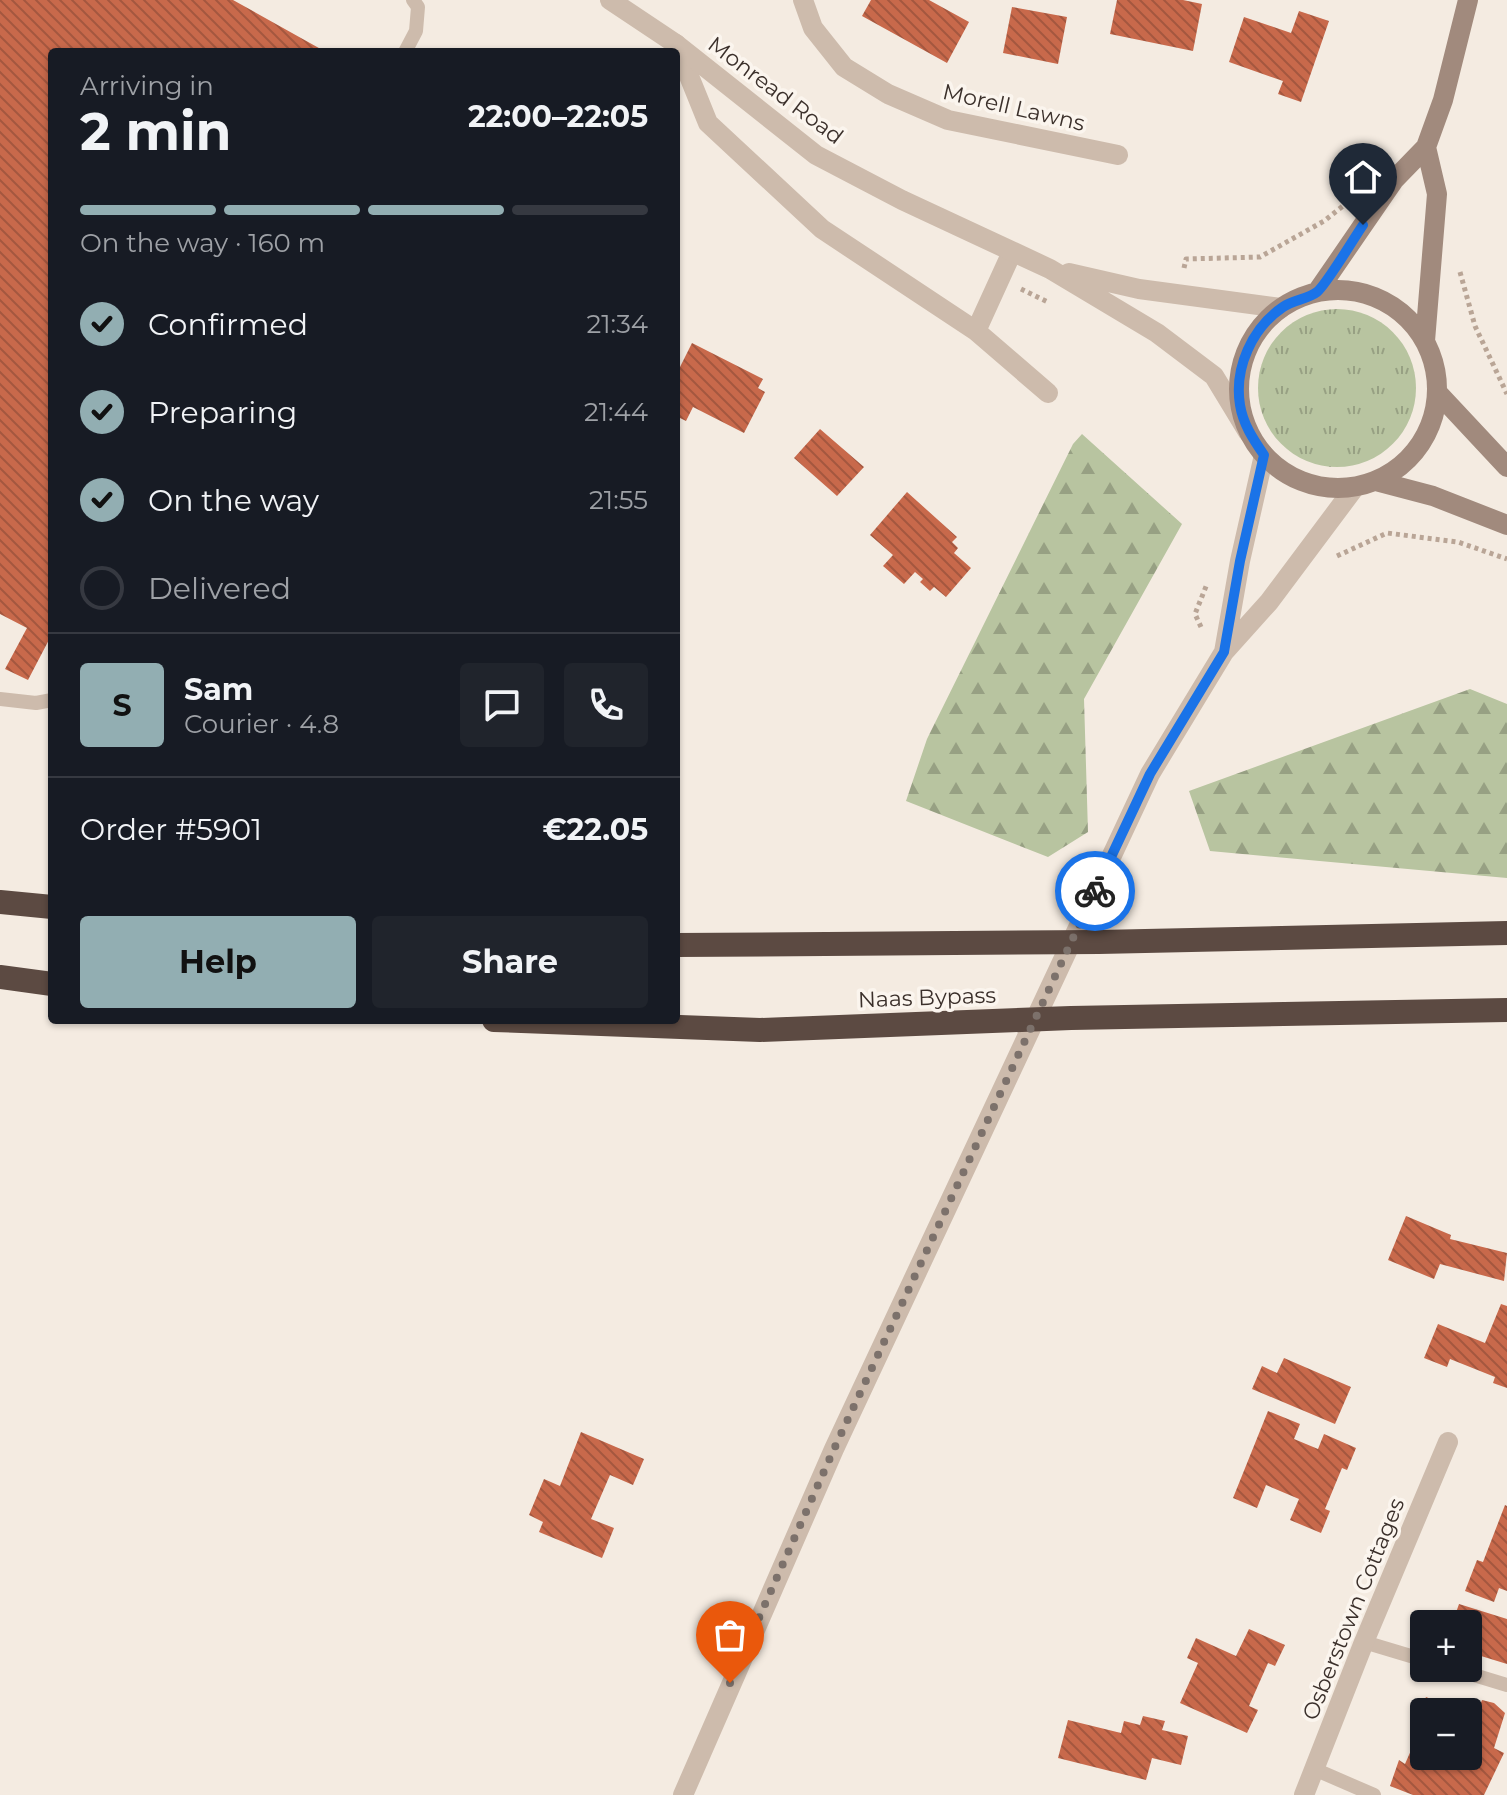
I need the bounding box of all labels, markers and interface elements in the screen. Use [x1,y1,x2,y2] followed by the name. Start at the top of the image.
[703,31,849,150] street label: Monread Road
[80,70,214,102] text: Arriving in
[940,78,1088,137] street label: Morell Lawns
[468,98,648,135] text: 22:00–22:05
[80,100,232,163] text: 2 min
[1329,143,1397,225] pin
[1341,155,1385,199] icon: home
[80,227,325,259] text: On the way · 160 m
[80,302,124,346] icon: check
[148,306,308,343] text: Confirmed
[586,308,648,340] text: 21:34
[80,390,124,434] icon: check
[148,394,297,431] text: Preparing
[584,396,648,428] text: 21:44
[80,478,124,522] icon: check
[148,482,319,519] text: On the way
[589,484,648,516] text: 21:55
[148,570,291,607] text: Delivered
[460,663,544,747] button: chat
[564,663,648,747] button: phone
[184,671,253,708] text: Sam
[112,687,132,724] text: S
[184,708,339,740] text: Courier · 4.8
[80,811,262,848] text: Order #5901
[542,811,648,848] text: €22.05
[1055,851,1135,931] courier
[1073,869,1117,913] icon: bike
[80,916,356,1008] button: Help
[372,916,648,1008] button: Share
[858,982,997,1013] street label: Naas Bypass
[1297,1494,1410,1724] street label: Osberstown Cottages
[696,1601,764,1683] pin
[1410,1610,1482,1770] map controls
[1410,1610,1482,1682] button: +
[708,1613,752,1657] icon: bag
[1410,1698,1482,1770] button: −

